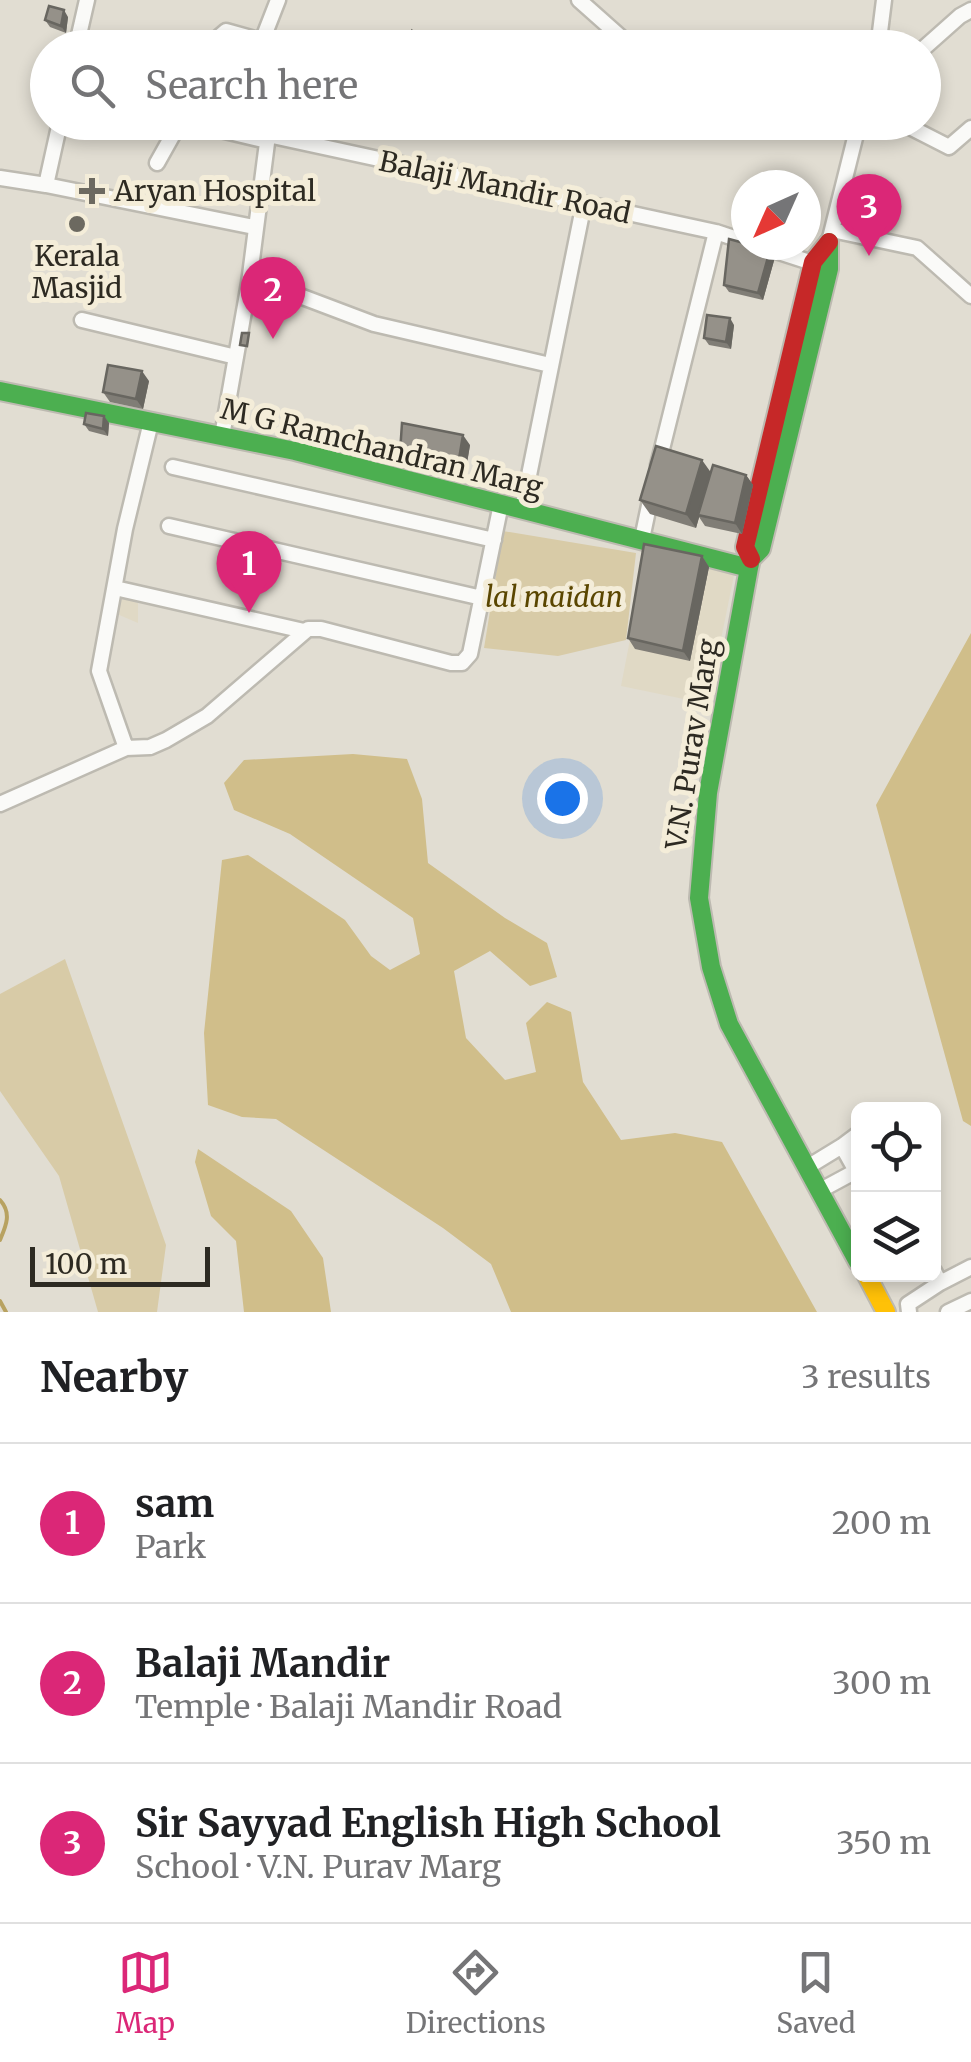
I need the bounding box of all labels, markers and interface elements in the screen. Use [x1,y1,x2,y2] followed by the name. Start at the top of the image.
[30,30,941,140] search box
[65,58,120,113] icon: search
[145,62,358,109] text: Search here
[376,143,634,231] street label: Balaji Mandir Road
[731,170,821,260] north arrow
[113,173,316,209] place label: Aryan Hospital
[836,174,902,256] pin: 3
[79,178,105,204] marker: Aryan Hospital
[66,213,88,235] marker: Kerala Masjid
[32,238,122,306] place label: Kerala Masjid
[240,256,306,339] pin: 2
[217,391,547,505] street label: M G Ramchandran Marg
[216,530,282,613] pin: 1
[485,579,623,615] park label: lal maidan
[657,636,726,853] street label: V.N. Purav Marg
[537,773,588,824] your location
[851,1102,941,1282] map controls
[851,1102,941,1192] button: locate
[851,1192,941,1282] button: layers
[30,1242,210,1286] scale bar
[45,1246,127,1282] text: 100 m
[40,1351,188,1403] text: Nearby
[801,1357,931,1397] text: 3 results
[135,1480,214,1527] text: sam
[65,1503,80,1543] text: 1
[832,1503,931,1543] text: 200 m
[135,1527,206,1567] text: Park
[135,1640,390,1687] text: Balaji Mandir
[63,1663,82,1703] text: 2
[832,1663,931,1703] text: 300 m
[135,1687,562,1727] text: Temple · Balaji Mandir Road
[135,1800,721,1847] text: Sir Sayyad English High School
[63,1823,82,1863] text: 3
[836,1823,931,1863] text: 350 m
[135,1847,501,1887] text: School · V.N. Purav Marg
[115,1945,175,2041] tab: Map
[406,1945,546,2041] tab: Directions
[776,1945,856,2041] tab: Saved

